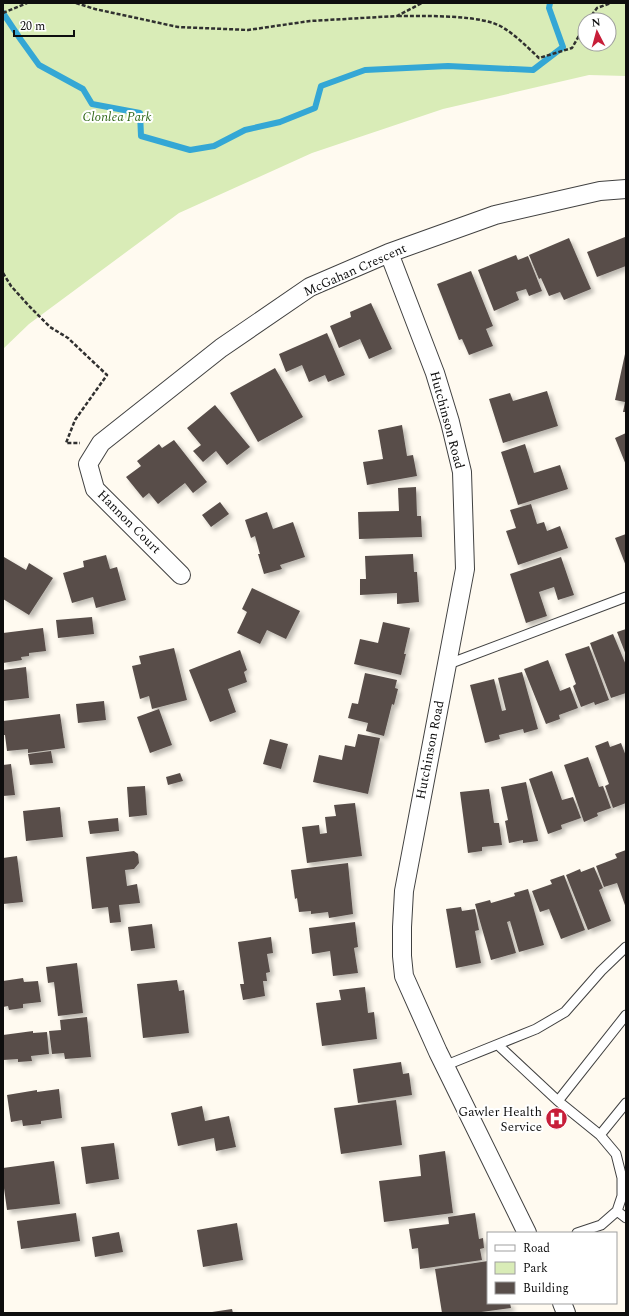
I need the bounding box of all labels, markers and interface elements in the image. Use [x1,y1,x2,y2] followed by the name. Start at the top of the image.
[14,12,74,38] scale bar
[577,12,617,52] north arrow
[591,14,601,31] text: N
[20,17,45,36] text: 20 m
[82,107,152,127] park label: Clonlea Park
[300,238,410,302] street label: McGahan Crescent
[424,369,470,471] street label: Hutchinson Road
[92,485,166,559] street label: Hannon Court
[411,699,449,801] street label: Hutchinson Road
[458,1102,542,1137] place label: Gawler Health Service
[544,1106,570,1132] hospital icon: Gawler Health Service
[487,1232,617,1304] legend
[523,1239,550,1258] text: Road
[523,1259,548,1278] text: Park
[523,1279,569,1298] text: Building

